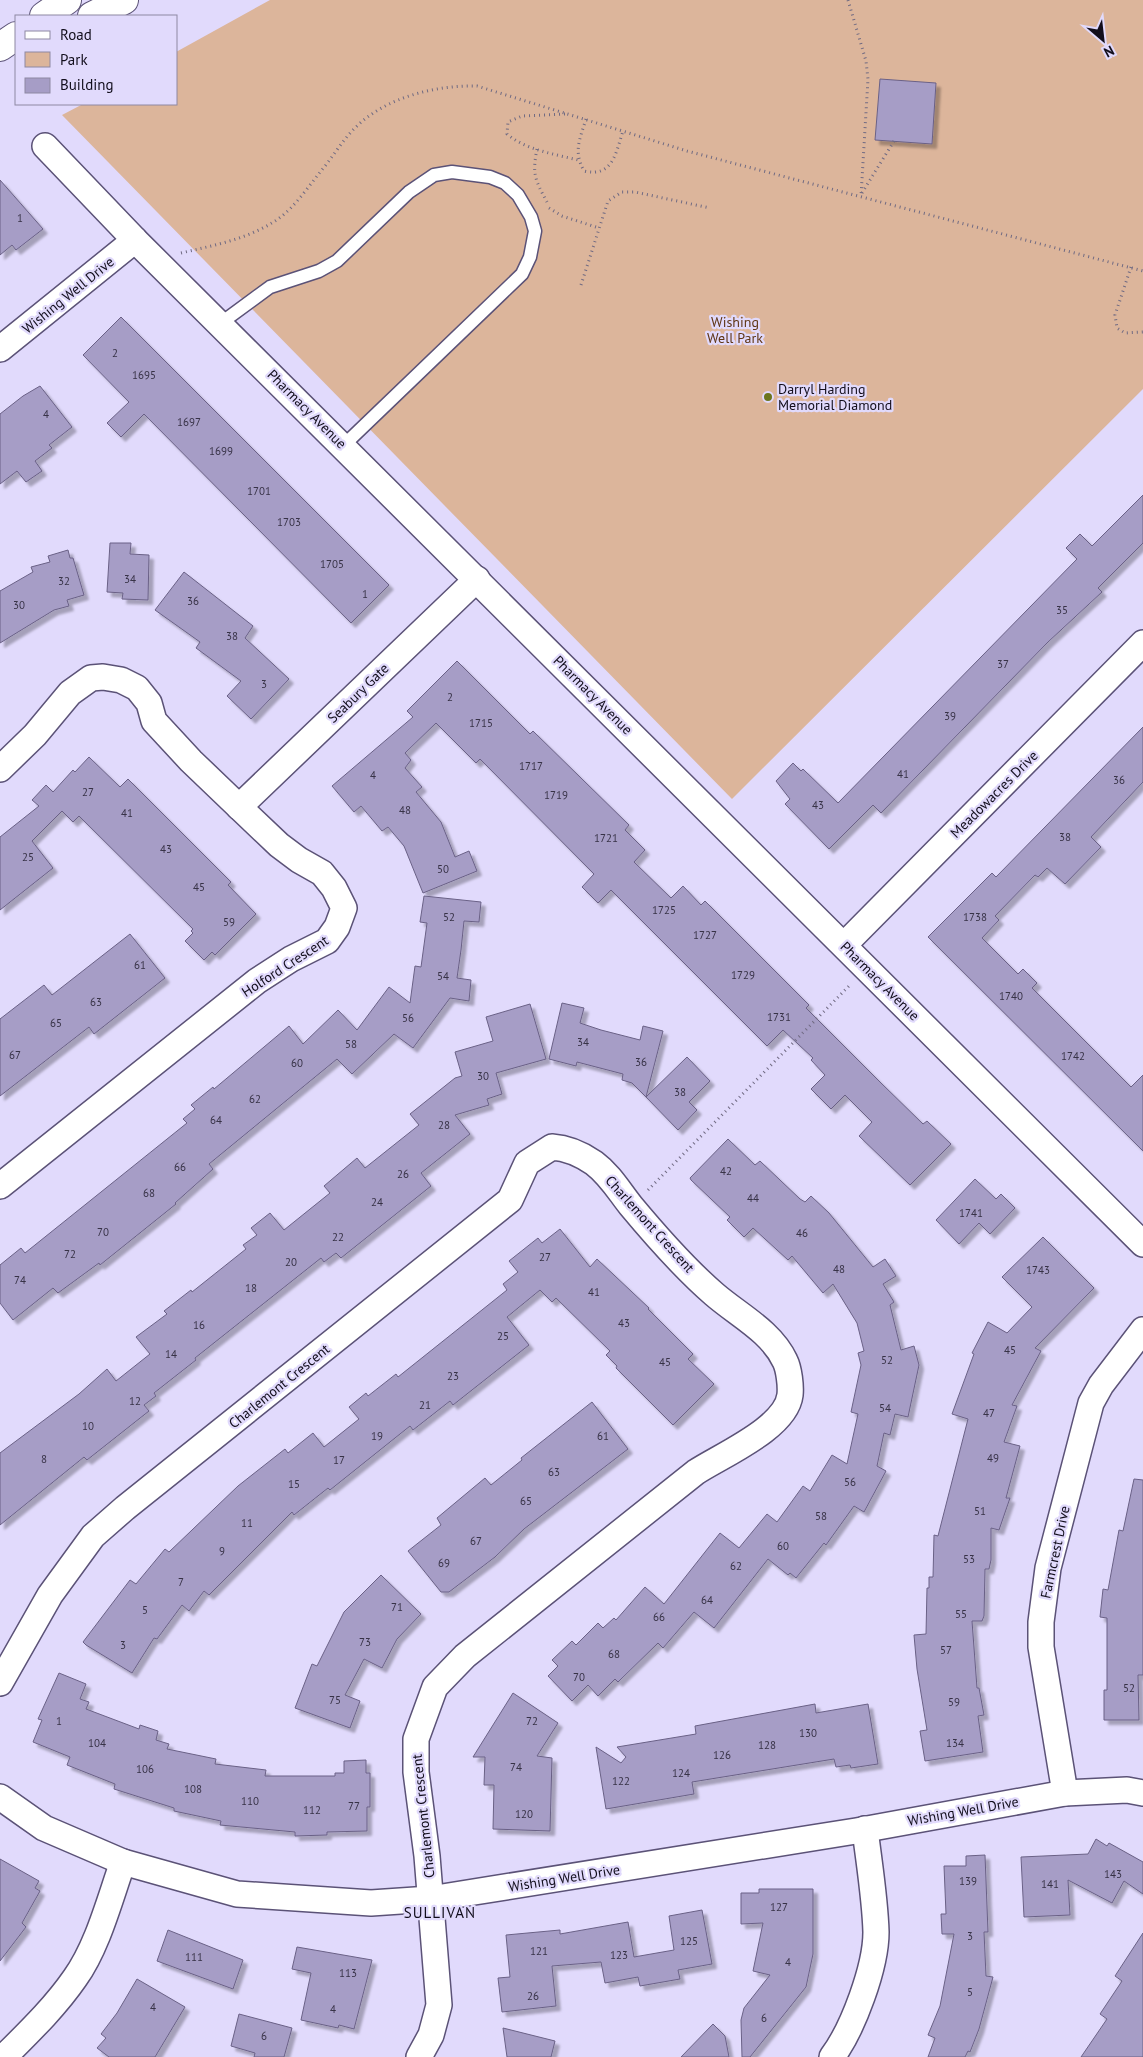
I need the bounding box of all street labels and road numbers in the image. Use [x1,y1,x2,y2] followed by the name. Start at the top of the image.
[19,253,117,337] street label: Wishing Well Drive
[264,366,350,452] street label: Pharmacy Avenue
[550,652,636,738] street label: Pharmacy Avenue
[324,659,392,727] street label: Seabury Gate
[946,746,1042,842] street label: Meadowacres Drive
[238,931,332,1001] street label: Holford Crescent
[837,938,923,1024] street label: Pharmacy Avenue
[602,1172,699,1277] street label: Charlemont Crescent
[225,1340,333,1432] street label: Charlemont Crescent
[1036,1504,1074,1600] street label: Farmcrest Drive
[408,1753,438,1879] street label: Charlemont Crescent
[906,1792,1020,1830] street label: Wishing Well Drive
[507,1860,621,1896] street label: Wishing Well Drive

